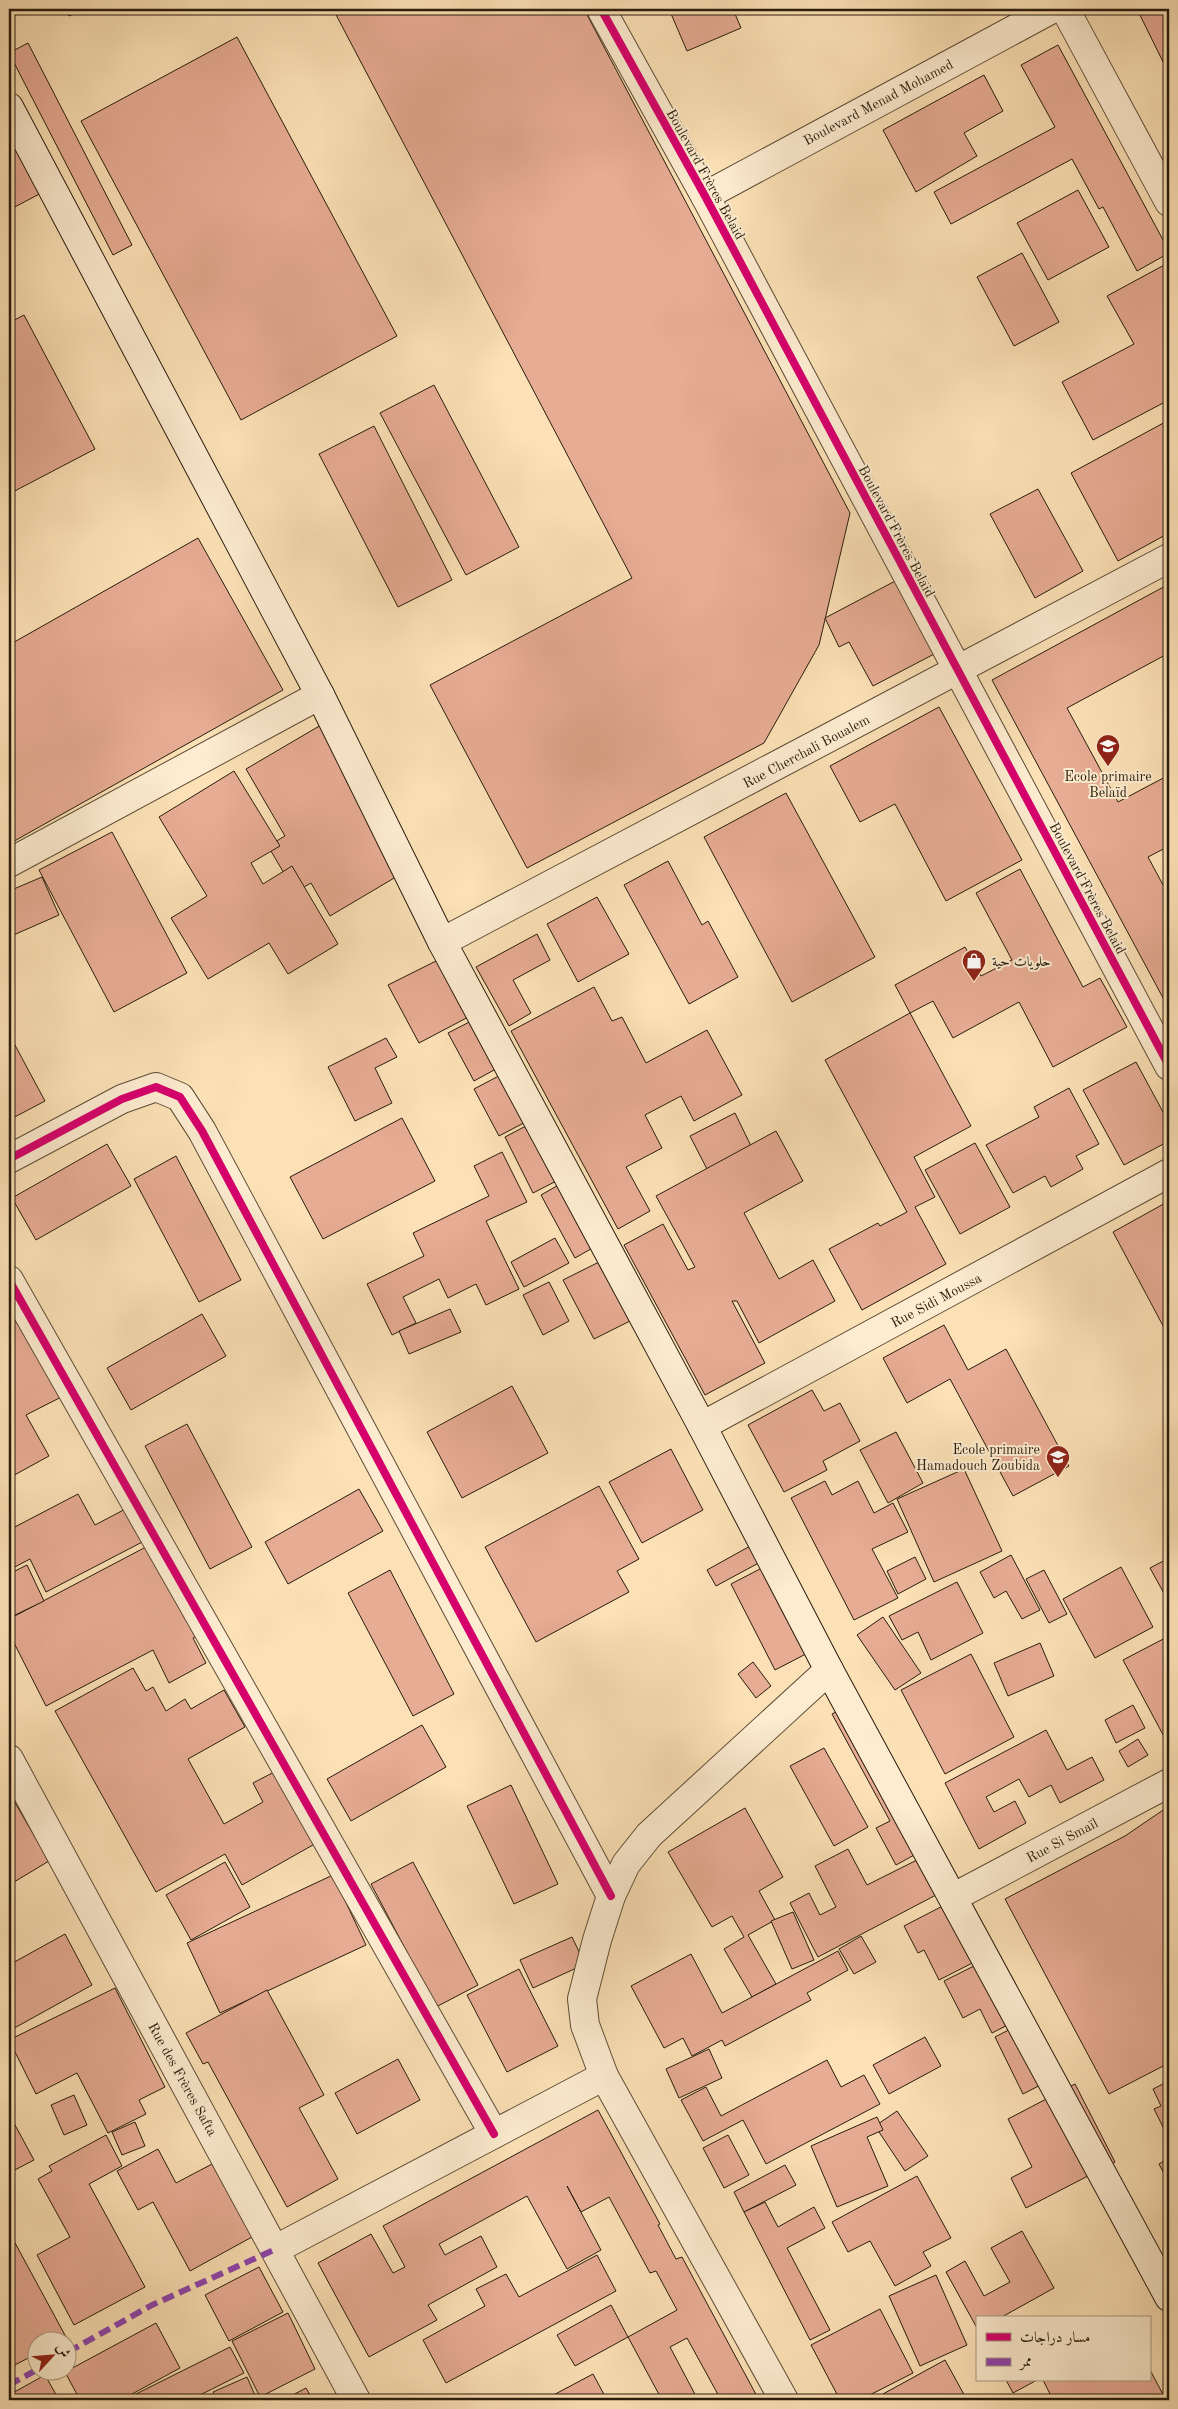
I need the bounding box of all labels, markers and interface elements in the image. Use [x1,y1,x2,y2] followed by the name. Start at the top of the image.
[801,57,956,148] street label: Boulevard Menad Mohamed
[663,107,747,242] street label: Boulevard Frères Belaid
[855,463,937,600] street label: Boulevard Frères Belaid
[741,712,872,791] street label: Rue Cherchali Boualem
[1095,733,1121,767] school or university icon: Ecole primaire Belaïd
[1064,770,1152,800] place label: Ecole primaire Belaïd
[1046,820,1128,957] street label: Boulevard Frères Belaid
[961,948,987,982] shop icon: حلويات حية
[992,955,1051,970] place label: حلويات حية
[889,1271,984,1331] street label: Rue Sidi Moussa
[916,1443,1040,1473] place label: Ecole primaire Hamadouch Zoubida
[1045,1444,1071,1478] school or university icon: Ecole primaire Hamadouch Zoubida
[1024,1816,1101,1866] street label: Rue Si Smaïl
[145,2020,219,2139] street label: Rue des Frères Safta
[976,2316,1150,2382] legend
[1020,2331,1090,2346] text: مسار دراجات
[28,2332,78,2382] north arrow
[53,2341,72,2360] text: ش
[1018,2355,1032,2371] text: ممر

